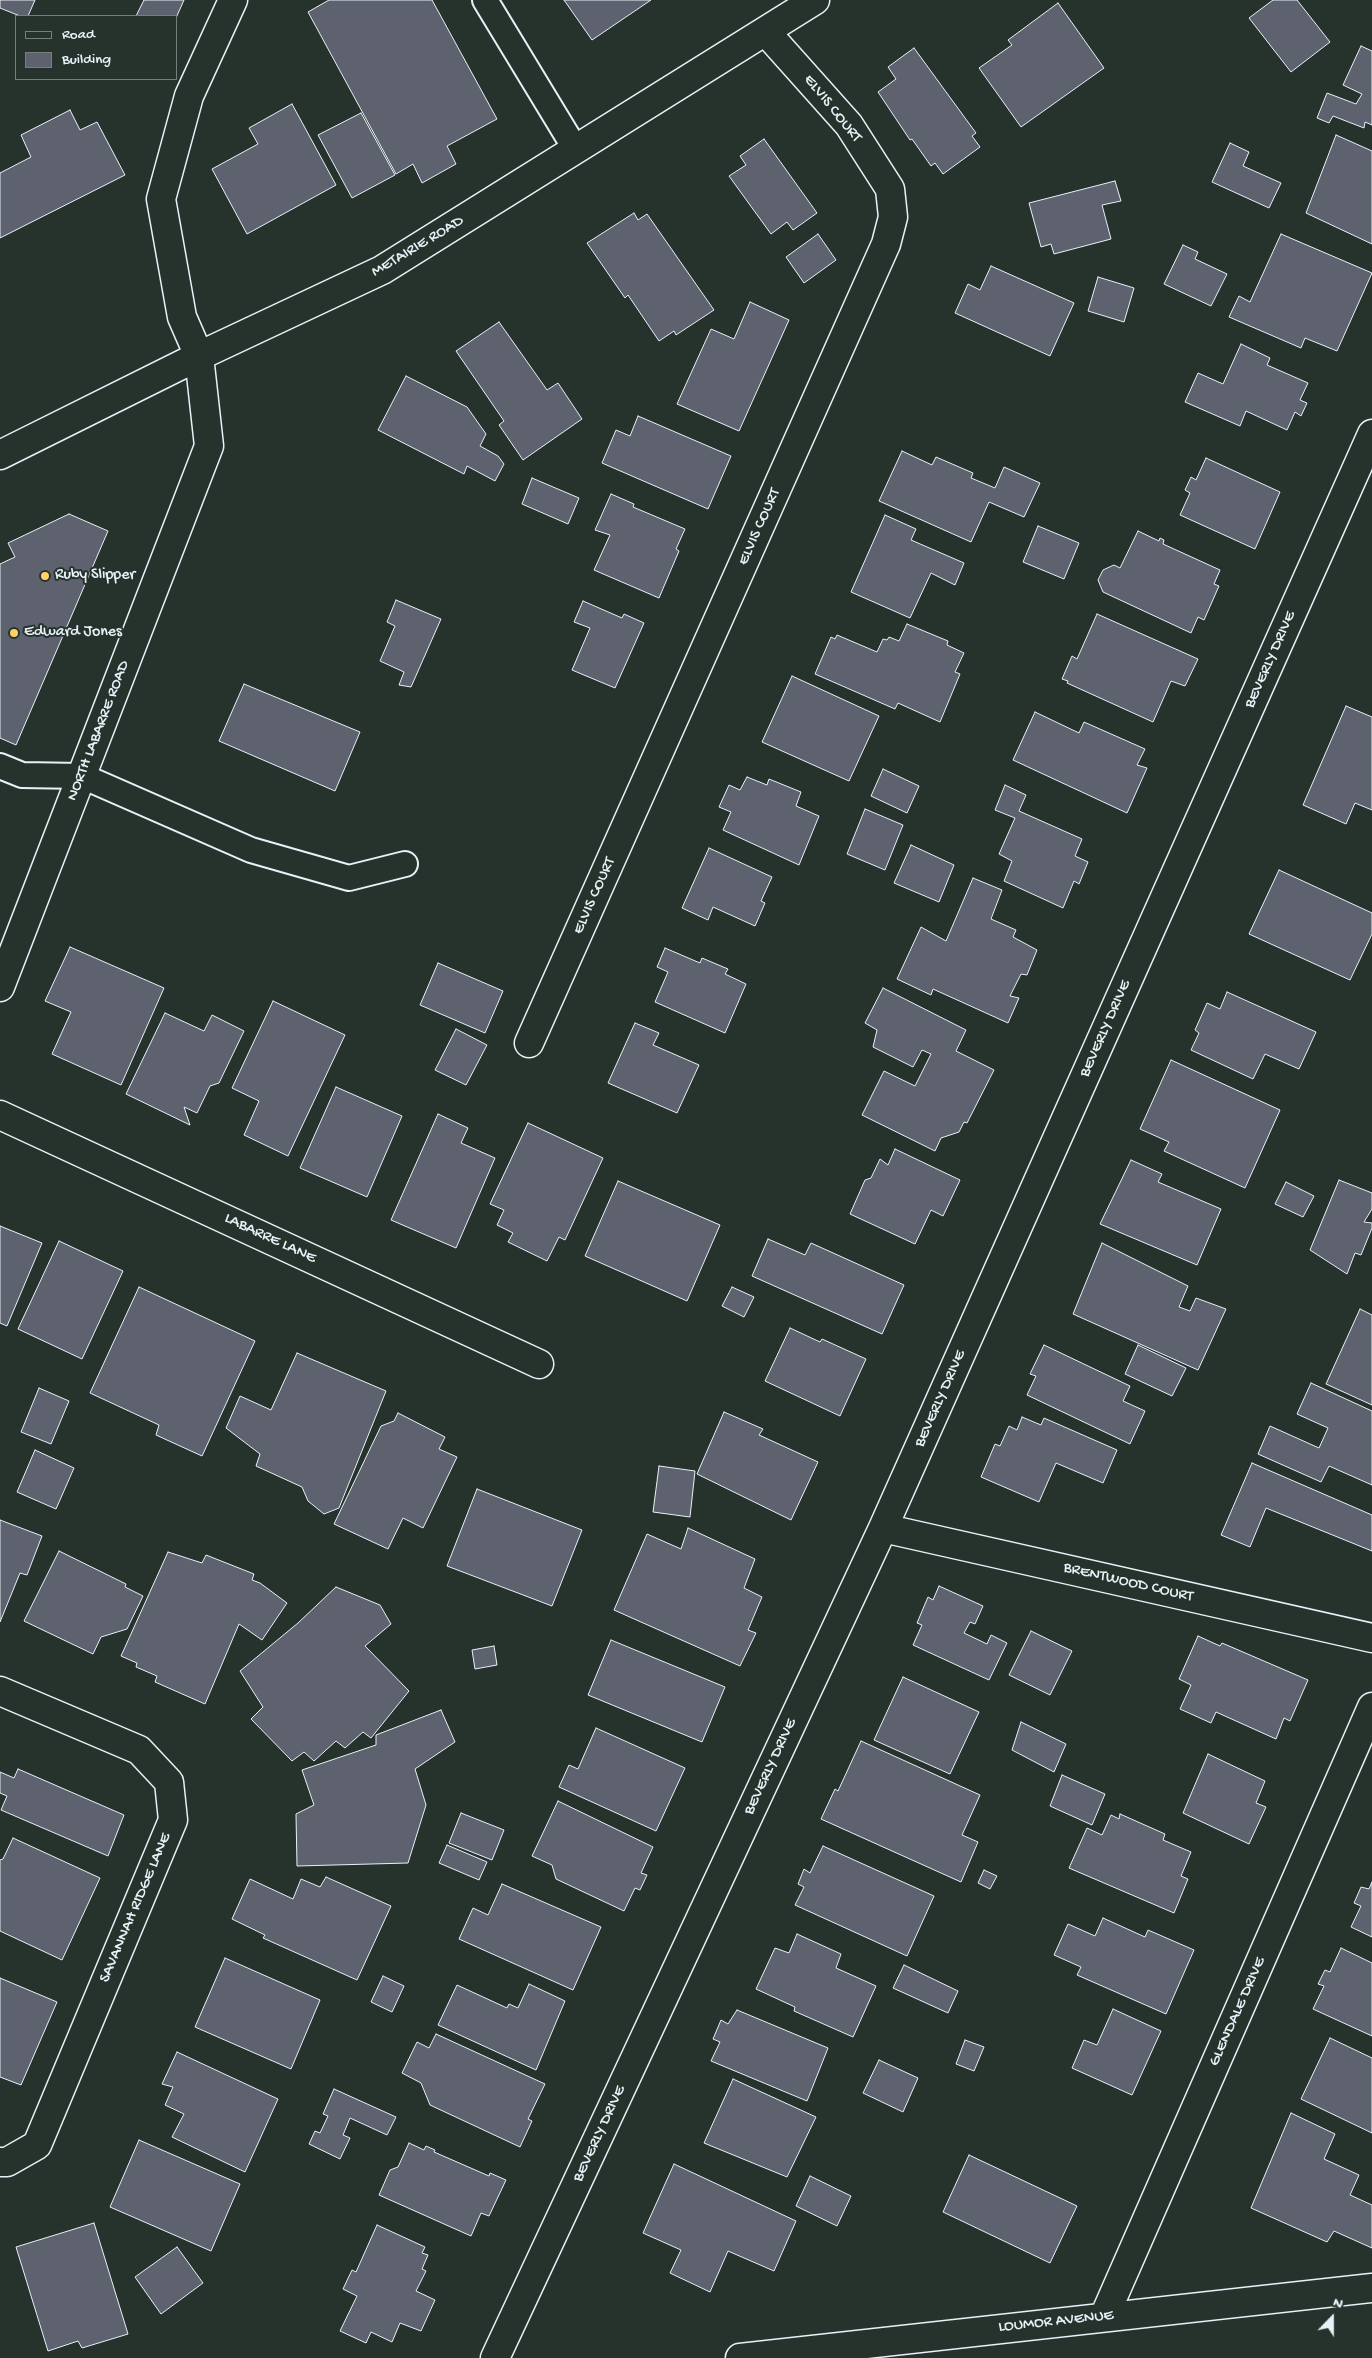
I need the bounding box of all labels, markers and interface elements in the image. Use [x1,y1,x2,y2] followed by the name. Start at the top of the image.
[15,15,178,80] legend
[62,26,95,44] text: Road
[62,51,111,69] text: Building
[799,71,865,147] street label: ELVIS COURT
[368,212,468,282] street label: METAIRIE ROAD
[735,486,785,568] street label: ELVIS COURT
[55,566,135,586] place label: Ruby Slipper
[39,570,51,582] marker: Ruby Slipper
[1241,609,1301,711] street label: BEVERLY DRIVE
[24,623,122,643] place label: Edward Jones
[8,627,20,639] marker: Edward Jones
[63,658,135,804] street label: NORTH LABARRE ROAD
[570,855,620,937] street label: ELVIS COURT
[1076,978,1136,1080] street label: BEVERLY DRIVE
[221,1209,319,1269] street label: LABARRE LANE
[911,1348,971,1450] street label: BEVERLY DRIVE
[1061,1559,1195,1607] street label: BRENTWOOD COURT
[740,1716,802,1818] street label: BEVERLY DRIVE
[96,1830,176,1986] street label: SAVANNAH RIDGE LANE
[1205,1954,1271,2070] street label: GLENDALE DRIVE
[569,2083,631,2185] street label: BEVERLY DRIVE
[1307,2293,1357,2343] north arrow
[1330,2294,1345,2313] text: N
[998,2306,1114,2338] street label: LOUMOR AVENUE

